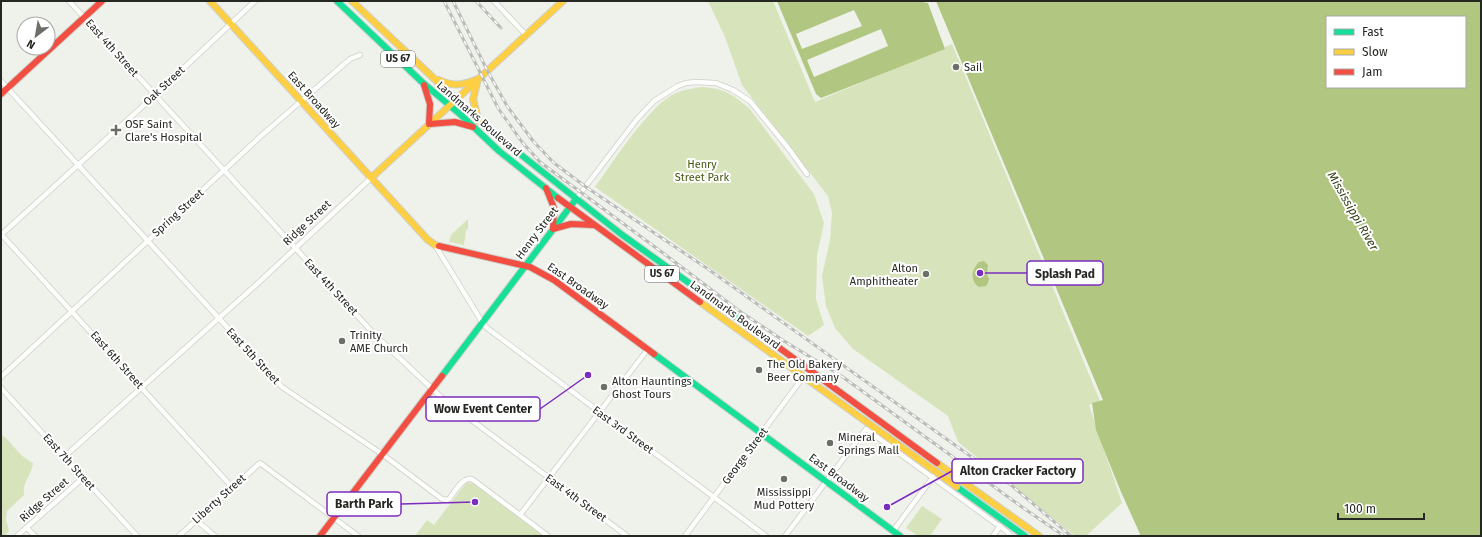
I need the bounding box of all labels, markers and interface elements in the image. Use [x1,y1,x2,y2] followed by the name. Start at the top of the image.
[16,16,56,56] north arrow
[1326,16,1466,88] legend
[83,17,141,79] street label: East 4th Street
[1362,25,1384,39] text: Fast
[25,37,38,52] text: N
[1362,45,1388,59] text: Slow
[381,51,415,67] road number: US 67
[964,61,982,74] place label: Sail
[951,62,961,72] marker: Sail
[141,64,187,108] street label: Oak Street
[1362,65,1382,79] text: Jam
[285,69,343,132] street label: East Broadway
[434,79,524,159] street label: Landmarks Boulevard
[125,118,202,144] place label: OSF Saint Clare's Hospital
[110,124,122,136] marker: OSF Saint Clare's Hospital
[675,158,730,184] park label: Henry Street Park
[1325,169,1381,253] water label: Mississippi River
[150,186,206,240] street label: Spring Street
[280,198,334,248] street label: Ridge Street
[513,204,561,262] street label: Henry Street
[301,256,361,318] street label: East 4th Street
[545,260,612,312] street label: East Broadway
[1027,261,1103,285] callout: Splash Pad
[850,262,919,288] place label: Alton Amphitheater
[645,266,679,282] road number: US 67
[1035,267,1095,281] text: Splash Pad
[921,269,931,279] marker: Alton Amphitheater
[687,278,783,352] street label: Landmarks Boulevard
[224,325,282,387] street label: East 5th Street
[88,329,146,391] street label: East 6th Street
[350,329,408,355] place label: Trinity AME Church
[337,336,347,346] marker: Trinity AME Church
[767,358,843,384] place label: The Old Bakery Beer Company
[754,365,764,375] marker: The Old Bakery Beer Company
[612,375,692,401] place label: Alton Hauntings Ghost Tours
[599,382,609,392] marker: Alton Hauntings Ghost Tours
[426,397,540,421] callout: Wow Event Center
[434,402,532,416] text: Wow Event Center
[590,403,656,457] street label: East 3rd Street
[719,425,771,487] street label: George Street
[40,431,98,493] street label: East 7th Street
[838,431,899,457] place label: Mineral Springs Mall
[825,438,835,448] marker: Mineral Springs Mall
[806,451,872,505] street label: East Broadway
[952,459,1083,483] callout: Alton Cracker Factory
[959,464,1077,478] text: Alton Cracker Factory
[543,471,609,525] street label: East 4th Street
[190,472,248,526] street label: Liberty Street
[779,474,789,484] marker: Mississippi Mud Pottery
[17,475,71,525] street label: Ridge Street
[754,486,815,512] place label: Mississippi Mud Pottery
[327,492,401,516] callout: Barth Park
[1338,495,1424,521] scale bar
[335,497,393,511] text: Barth Park
[1344,502,1376,516] text: 100 m

